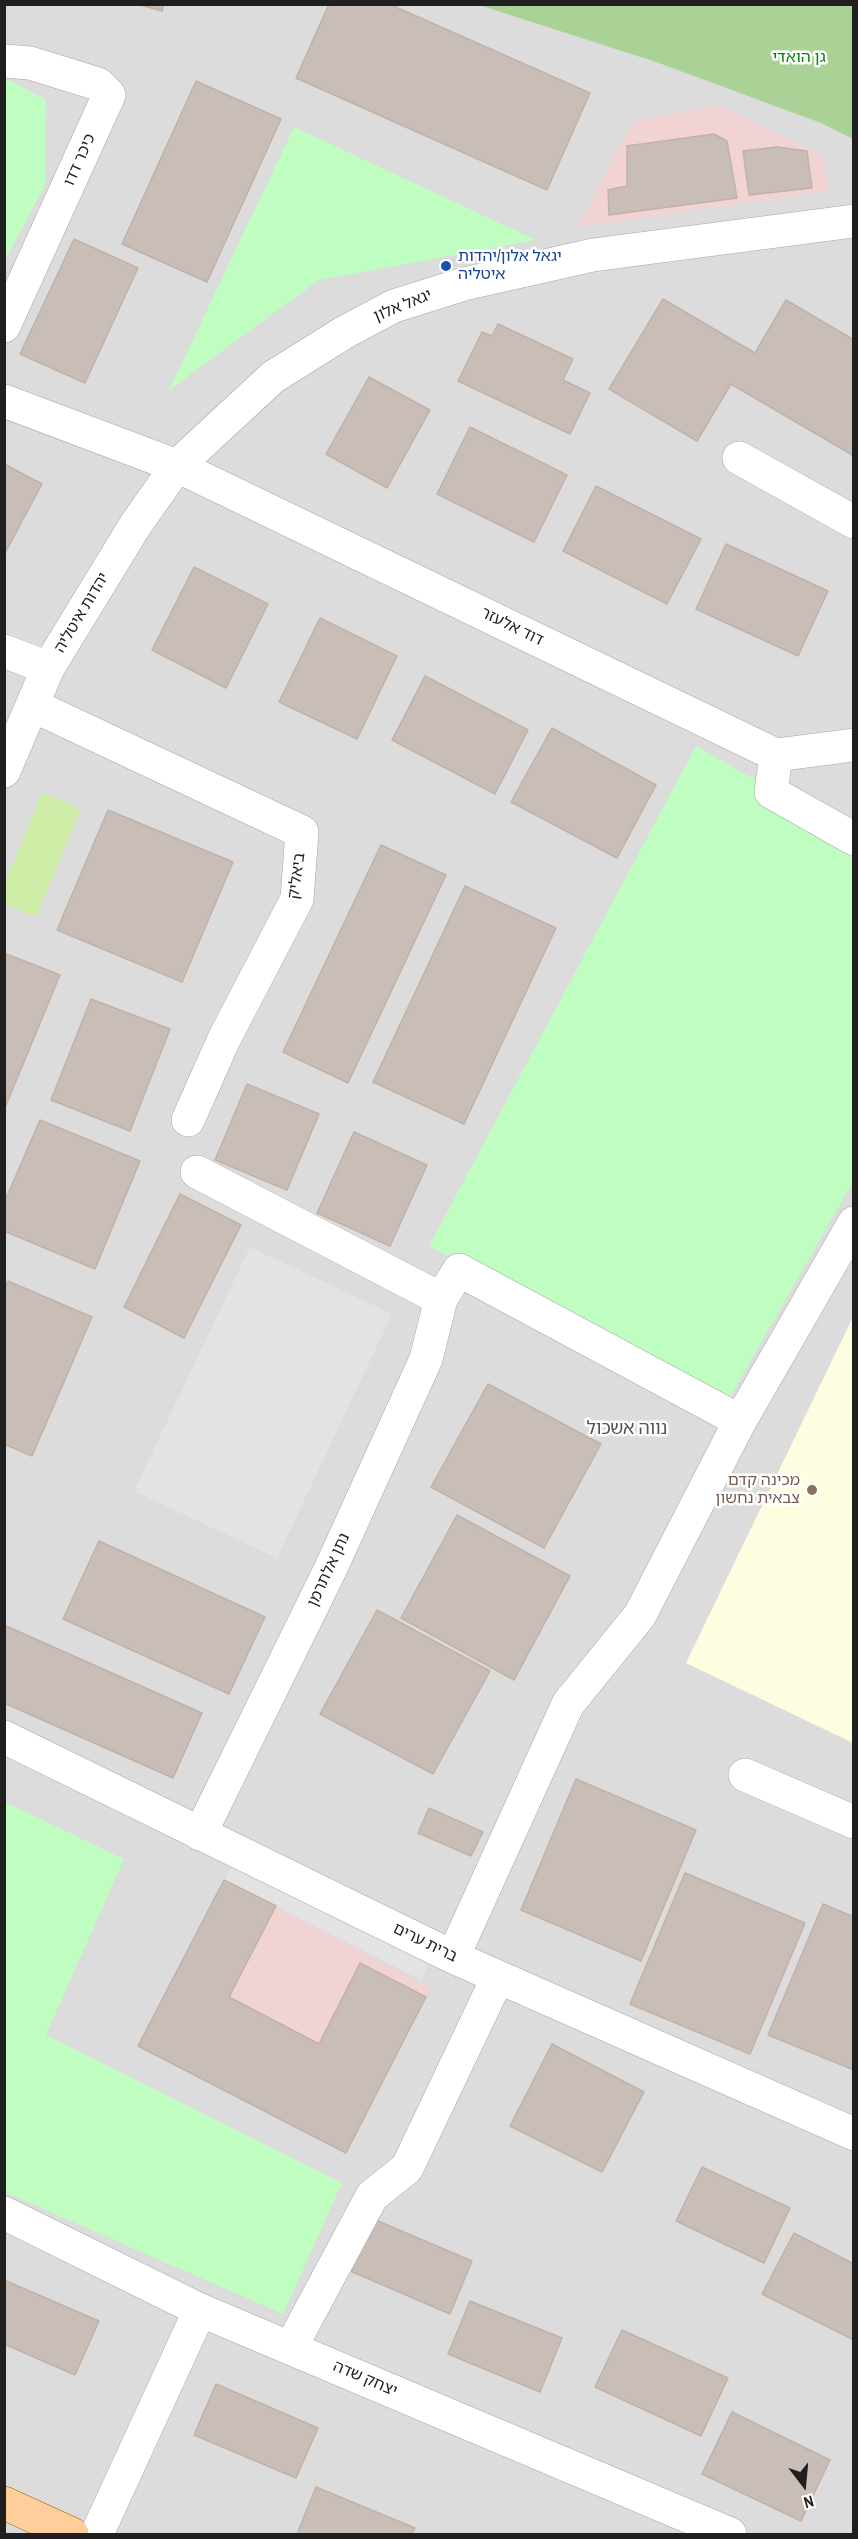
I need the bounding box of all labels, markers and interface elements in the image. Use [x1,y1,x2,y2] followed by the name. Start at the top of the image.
[772,48,826,68] park label: גן הואדי
[60,131,100,189] street label: כיכר דדו
[458,247,562,285] place label: יגאל אלון/יהדות איטליה
[439,259,453,273] marker: יגאל אלון/יהדות איטליה
[371,286,435,326] street label: יגאל אלון
[51,570,113,656] street label: יהדות איטליה
[478,604,546,650] street label: דוד אלעזר
[284,851,310,901] street label: ביאליק
[587,1418,667,1440] district label: נווה אשכול
[715,1471,800,1509] place label: מכינה קדם צבאית נחשון
[805,1483,819,1497] marker: מכינה קדם צבאית נחשון
[304,1530,354,1610] street label: נתן אלתרמן
[390,1919,460,1967] street label: ברית ערים
[330,2357,400,2401] street label: יצחק שדה
[774,2455,834,2515] north arrow
[801,2490,817,2514] text: N

